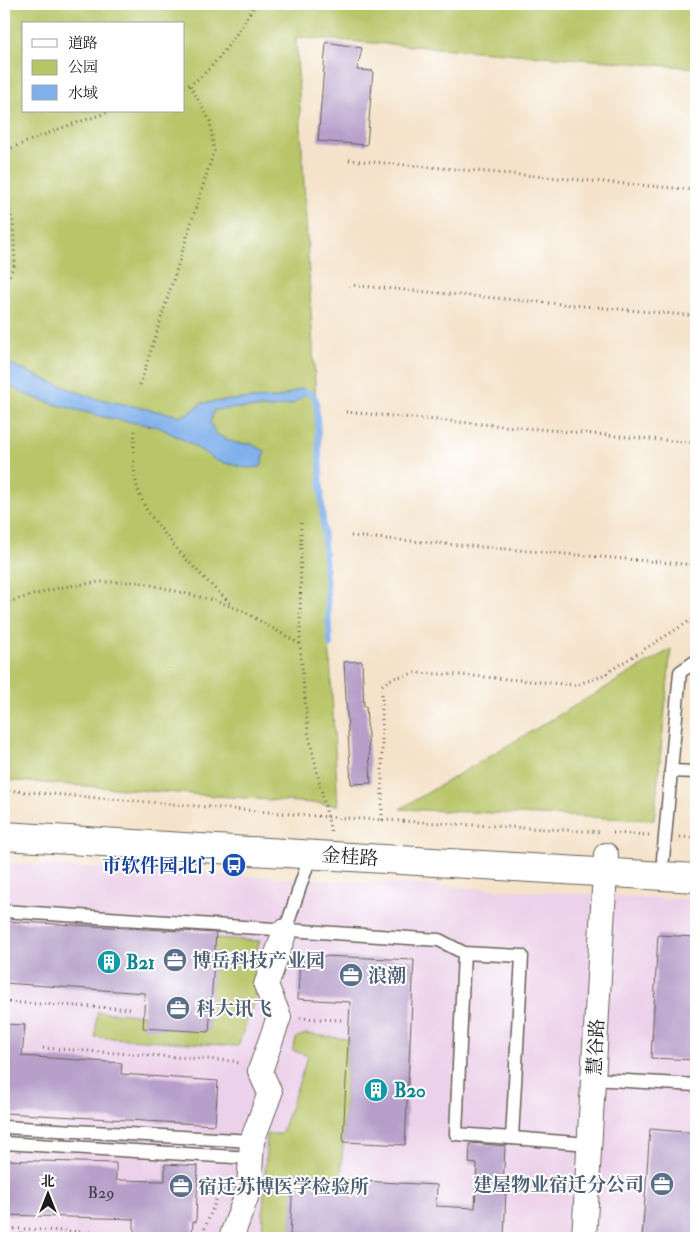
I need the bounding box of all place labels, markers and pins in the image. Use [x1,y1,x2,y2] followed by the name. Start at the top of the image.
[221,852,247,878] bus stop icon: 市软件园北门
[102,854,216,878] place label: 市软件园北门
[162,947,188,973] office icon: 博岳科技产业园
[96,949,122,975] building icon: B21
[192,949,325,973] place label: 博岳科技产业园
[126,951,155,975] place label: B21
[338,962,364,988] office icon: 浪潮
[368,964,406,988] place label: 浪潮
[165,995,191,1021] office icon: 科大讯飞
[196,997,272,1021] place label: 科大讯飞
[363,1077,389,1103] building icon: B20
[394,1079,426,1103] place label: B20
[649,1171,675,1197] office icon: 建屋物业宿迁分公司
[168,1173,194,1199] office icon: 宿迁苏博医学检验所
[473,1173,644,1197] place label: 建屋物业宿迁分公司
[198,1175,369,1199] place label: 宿迁苏博医学检验所

